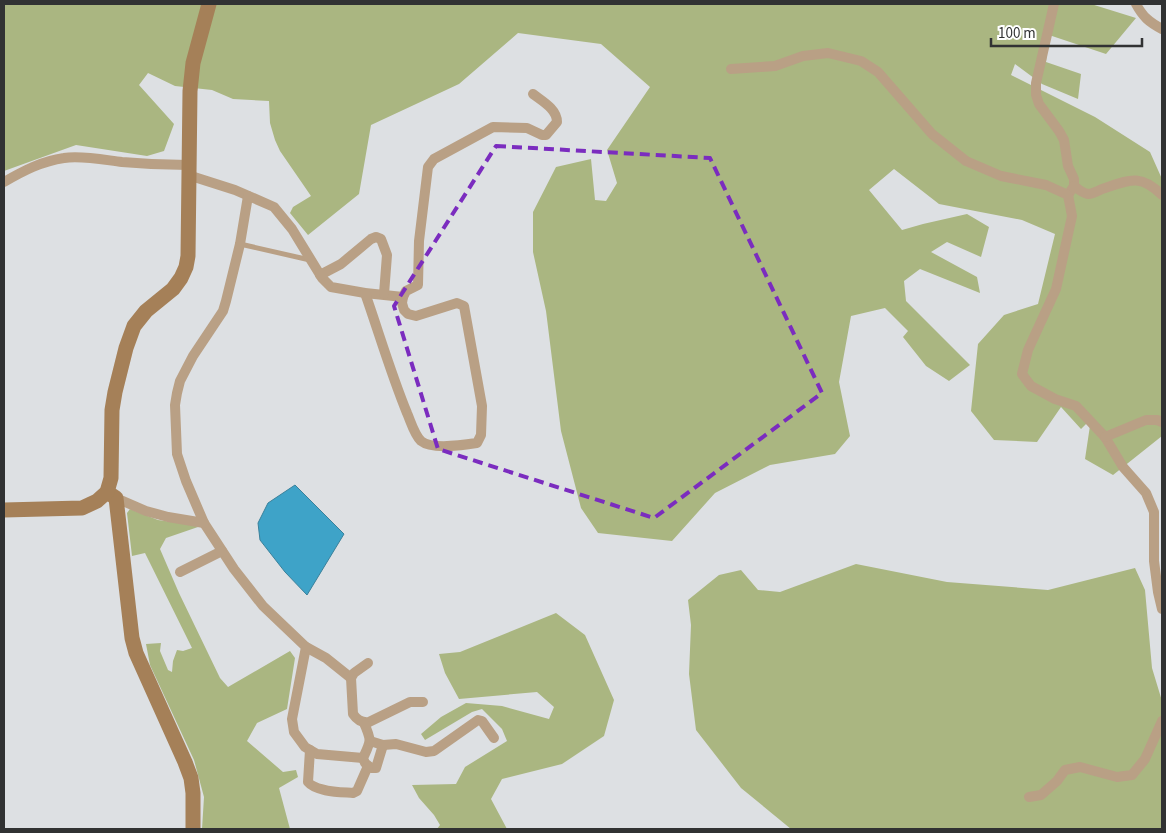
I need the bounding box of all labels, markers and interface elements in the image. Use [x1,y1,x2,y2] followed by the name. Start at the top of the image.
[991,15,1142,47] scale bar
[998,23,1036,44] text: 100 m

